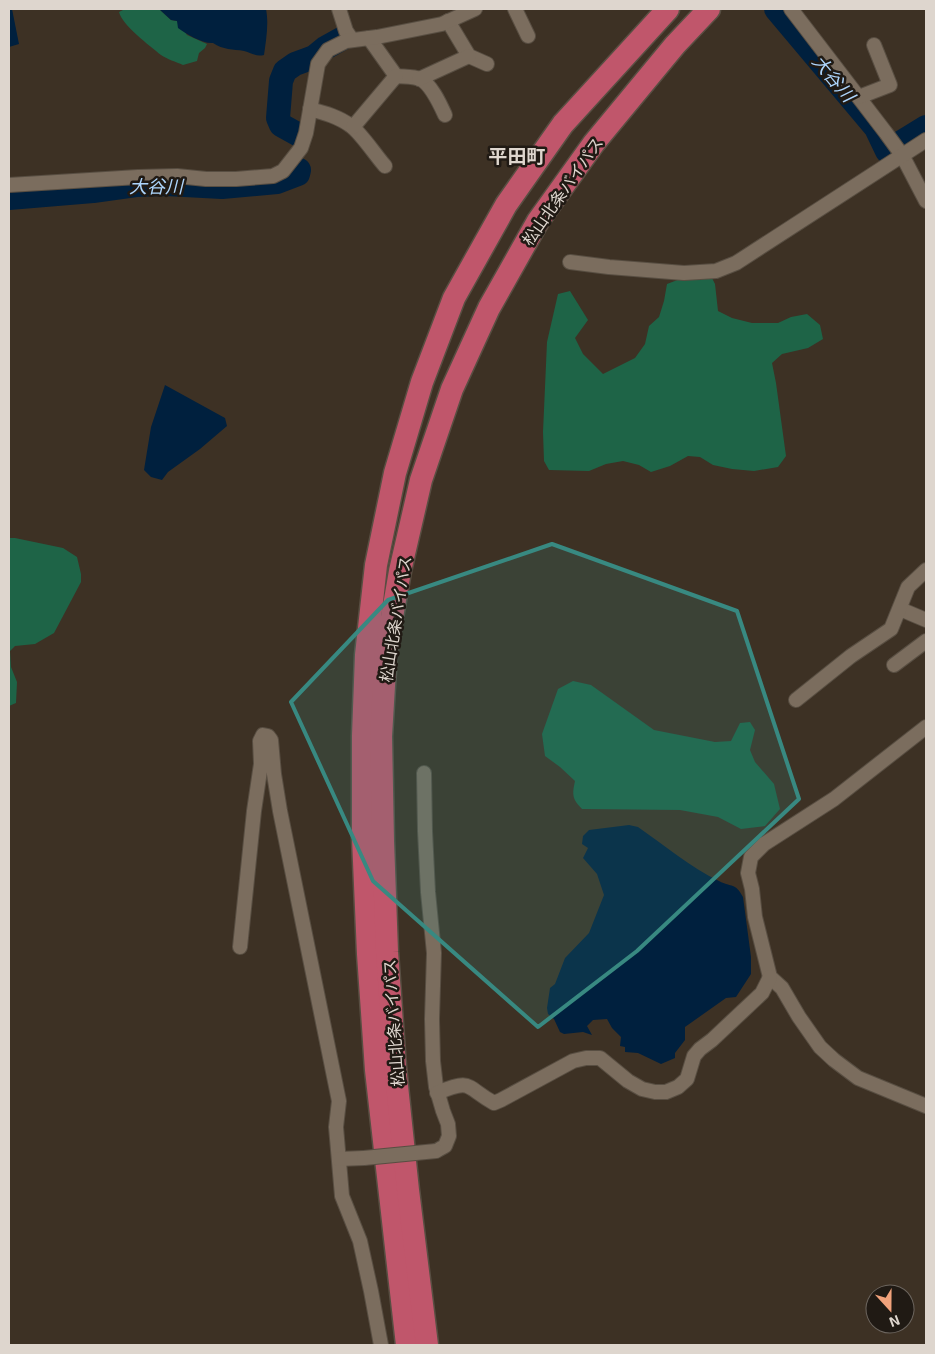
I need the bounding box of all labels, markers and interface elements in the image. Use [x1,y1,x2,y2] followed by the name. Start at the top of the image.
[808,50,861,107] water label: 大谷川
[518,133,606,249] street label: 松山北条バイパス
[488,144,546,167] district label: 平田町
[129,175,185,197] water label: 大谷川
[376,554,414,684] street label: 松山北条バイパス
[379,959,407,1087] street label: 松山北条バイパス
[865,1284,915,1334] north arrow
[887,1312,903,1331] text: N

